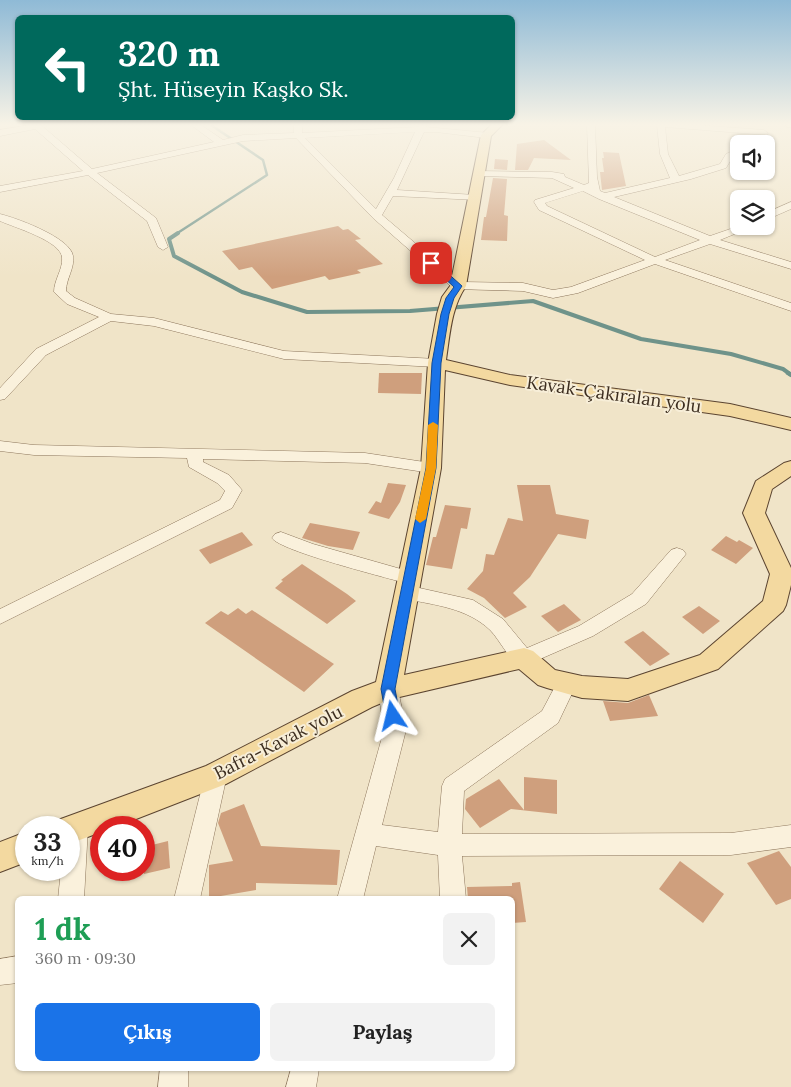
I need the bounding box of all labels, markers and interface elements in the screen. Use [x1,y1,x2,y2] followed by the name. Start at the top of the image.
[118,31,220,76] text: 320 m
[35,35,100,100] icon: left
[118,75,349,103] text: Şht. Hüseyin Kaşko Sk.
[730,135,775,235] map controls
[730,135,775,180] button: sound
[730,190,775,235] button: layers
[410,242,452,284] pin
[417,249,445,277] icon: arrive
[525,370,703,418] street label: Kavak-Çakıralan yolu
[366,689,418,741] position arrow
[210,700,346,784] street label: Bafra-Kavak yolu
[90,816,155,881] speed limit sign: 40
[33,826,62,858] text: 33
[31,853,64,868] text: km/h
[35,910,91,948] text: 1 dk
[443,913,495,965] button: close
[35,948,136,968] text: 360 m · 09:30
[35,1003,260,1061] button: Çıkış
[270,1003,495,1061] button: Paylaş

